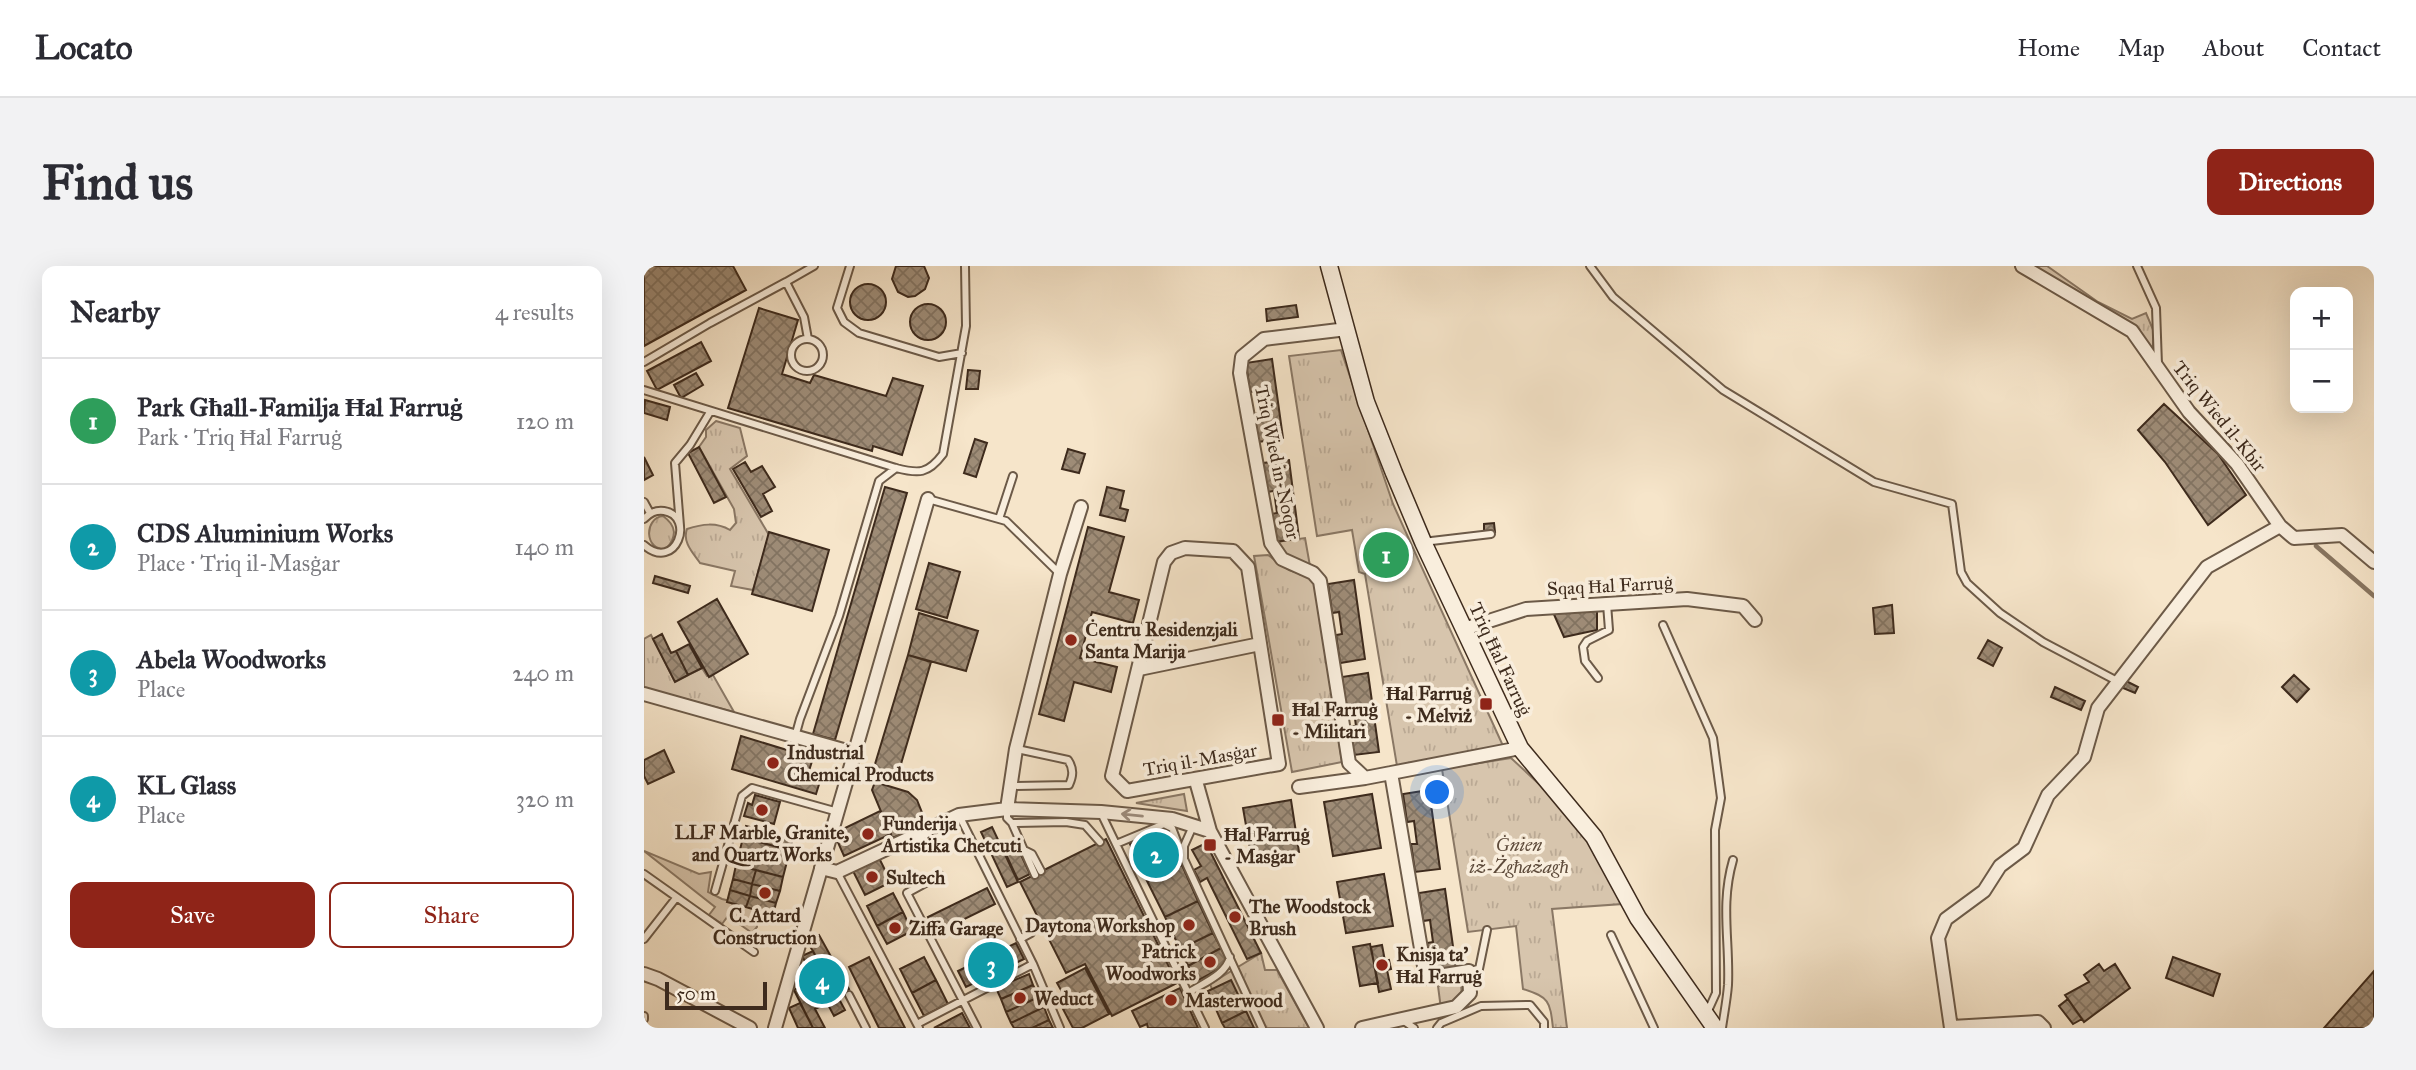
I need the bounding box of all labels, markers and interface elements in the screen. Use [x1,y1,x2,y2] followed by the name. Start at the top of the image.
[35,28,133,68] text: Locato
[2017,33,2080,63] text: Home
[2118,33,2165,63] text: Map
[2203,33,2264,63] text: About
[2302,33,2381,63] text: Contact
[2207,149,2374,215] button: Directions
[42,153,193,212] text: Find us
[2290,287,2353,413] map controls
[2290,287,2353,350] button: +
[70,294,160,330] text: Nearby
[495,298,574,326] text: 4 results
[2290,350,2353,413] button: −
[2167,356,2272,478] street label: Triq Wied il-Kbir
[1249,383,1305,543] street label: Triq Wied in-Noqor
[137,391,463,423] text: Park Għall-Familja Ħal Farruġ
[88,407,98,435] text: 1
[516,407,574,435] text: 120 m
[137,423,342,451] text: Park · Triq Ħal Farruġ
[137,517,393,549] text: CDS Aluminium Works
[1363,529,1409,581] pin: 1
[87,533,99,561] text: 2
[514,533,574,561] text: 140 m
[137,549,340,577] text: Place · Triq il-Masġar
[1546,571,1674,601] street label: Sqaq Ħal Farruġ
[1463,599,1537,721] street label: Triq Ħal Farruġ
[1085,618,1239,664] place label: Ċentru Residenzjali Santa Marija
[1063,632,1079,648] marker: Ċentru Residenzjali Santa Marija
[137,643,326,675] text: Abela Woodworks
[88,659,98,687] text: 3
[512,659,574,687] text: 240 m
[137,675,185,703] text: Place
[1386,682,1472,727] place label: Ħal Farruġ - Melviż
[1478,696,1494,712] marker: Ħal Farruġ - Melviż
[1292,698,1379,743] place label: Ħal Farruġ - Militari
[1270,712,1286,728] marker: Ħal Farruġ - Militari
[1141,738,1260,782] street label: Triq il-Masġar
[787,741,934,786] place label: Industrial Chemical Products
[765,755,781,771] marker: Industrial Chemical Products
[137,769,236,801] text: KL Glass
[1420,775,1454,809] your location
[87,785,99,813] text: 4
[516,785,574,813] text: 320 m
[137,801,185,829] text: Place
[754,802,770,818] marker: LLF Marble, Granite, and Quartz Works
[1121,808,1143,821] one-way arrow
[880,812,1023,857] place label: Funderija Artistika Chetcuti
[675,821,849,867] place label: LLF Marble, Granite, and Quartz Works
[1224,823,1311,868] place label: Ħal Farruġ - Masġar
[860,826,876,842] marker: Funderija Artistika Chetcuti
[1133,829,1179,881] pin: 2
[1469,833,1569,878] park label: Ġnien iż-Żgħażagħ
[1202,837,1218,853] marker: Ħal Farruġ - Masġar
[886,866,946,889] place label: Sultech
[864,869,880,885] marker: Sultech
[70,882,315,948] button: Save
[329,882,574,948] button: Share
[757,885,773,901] marker: C. Attard Construction
[1248,895,1372,940] place label: The Woodstock Brush
[713,904,818,949] place label: C. Attard Construction
[1227,909,1243,925] marker: The Woodstock Brush
[1025,914,1175,938] place label: Daytona Workshop
[909,917,1003,941] place label: Ziffa Garage
[1181,917,1197,933] marker: Daytona Workshop
[887,920,903,936] marker: Ziffa Garage
[968,939,1014,991] pin: 3
[1105,940,1197,985] place label: Patrick Woodworks
[1396,943,1483,988] place label: Knisja ta' Ħal Farruġ
[1202,954,1218,970] marker: Patrick Woodworks
[799,955,845,1007] pin: 4
[1374,957,1390,973] marker: Knisja ta' Ħal Farruġ
[665,979,766,1011] scale bar
[676,982,716,1005] text: 50 m
[1034,987,1094,1010] place label: Weduct
[1185,989,1283,1012] place label: Masterwood
[1012,990,1028,1006] marker: Weduct
[1163,992,1179,1008] marker: Masterwood

